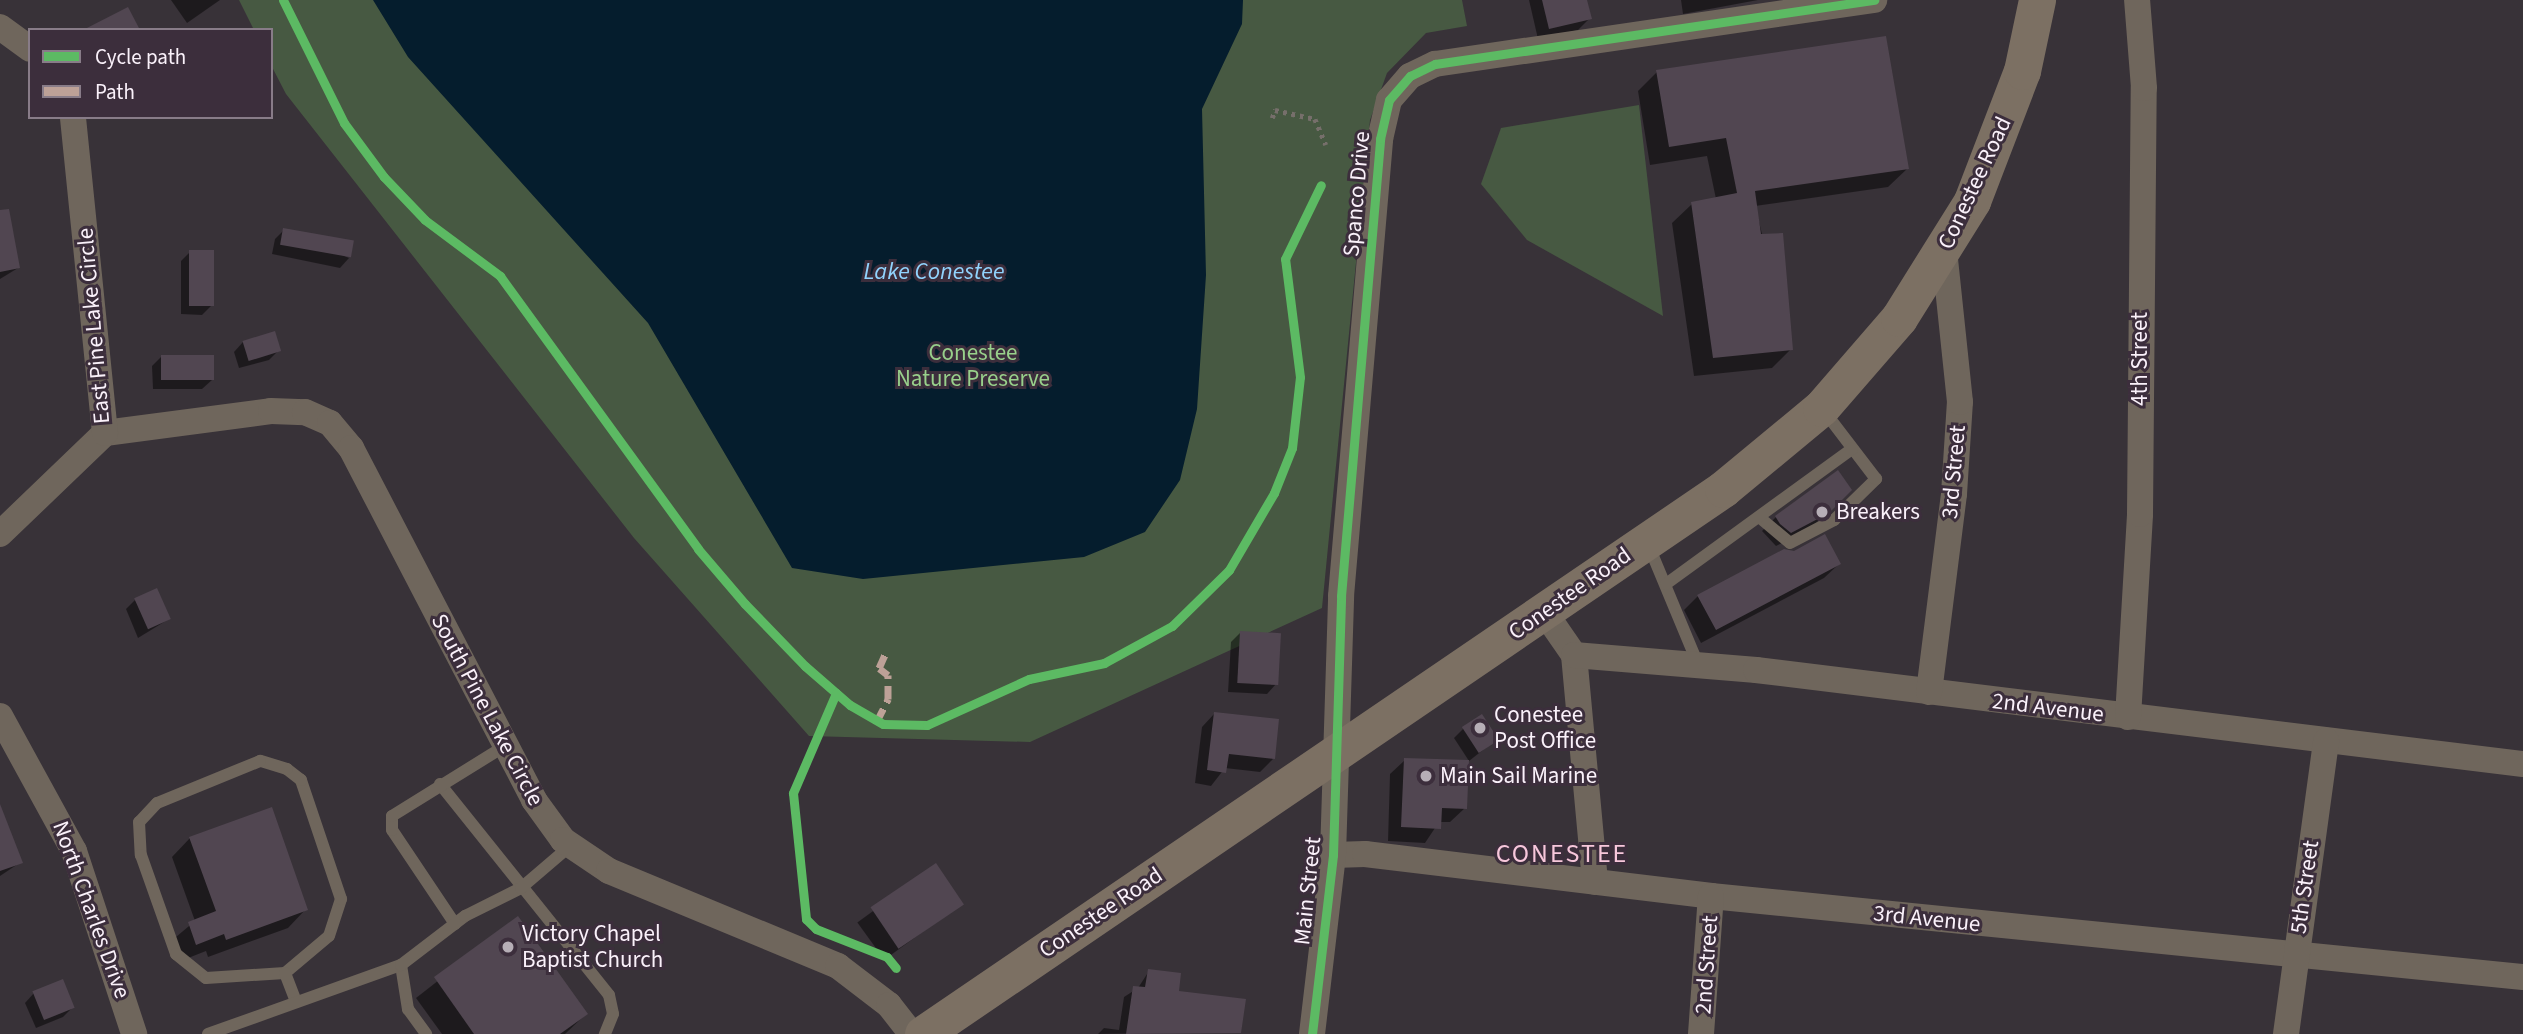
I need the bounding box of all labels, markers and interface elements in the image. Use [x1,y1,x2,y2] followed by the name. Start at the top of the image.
[28,28,273,119] legend
[95,42,186,72] text: Cycle path
[95,77,135,107] text: Path
[1932,112,2018,254] street label: Conestee Road
[1338,130,1376,258] street label: Spanco Drive
[72,227,116,425] street label: East Pine Lake Circle
[864,258,1004,286] water label: Lake Conestee
[2126,312,2154,406] street label: 4th Street
[896,339,1050,393] park label: Conestee Nature Preserve
[1936,424,1972,520] street label: 3rd Street
[1836,498,1920,526] place label: Breakers
[1814,504,1830,520] marker: Breakers
[1504,542,1636,646] street label: Conestee Road
[425,609,549,811] street label: South Pine Lake Circle
[1991,687,2105,729] street label: 2nd Avenue
[1494,701,1596,755] place label: Conestee Post Office
[1472,720,1488,736] marker: Conestee Post Office
[1440,762,1597,790] place label: Main Sail Marine
[1418,768,1434,784] marker: Main Sail Marine
[46,818,136,1002] street label: North Charles Drive
[1289,835,1327,947] street label: Main Street
[1497,838,1627,870] district label: CONESTEE
[2285,839,2325,935] street label: 5th Street
[1034,862,1168,964] street label: Conestee Road
[1872,900,1982,938] street label: 3rd Avenue
[1690,915,1724,1015] street label: 2nd Street
[522,920,663,974] place label: Victory Chapel Baptist Church
[500,939,516,955] marker: Victory Chapel Baptist Church

